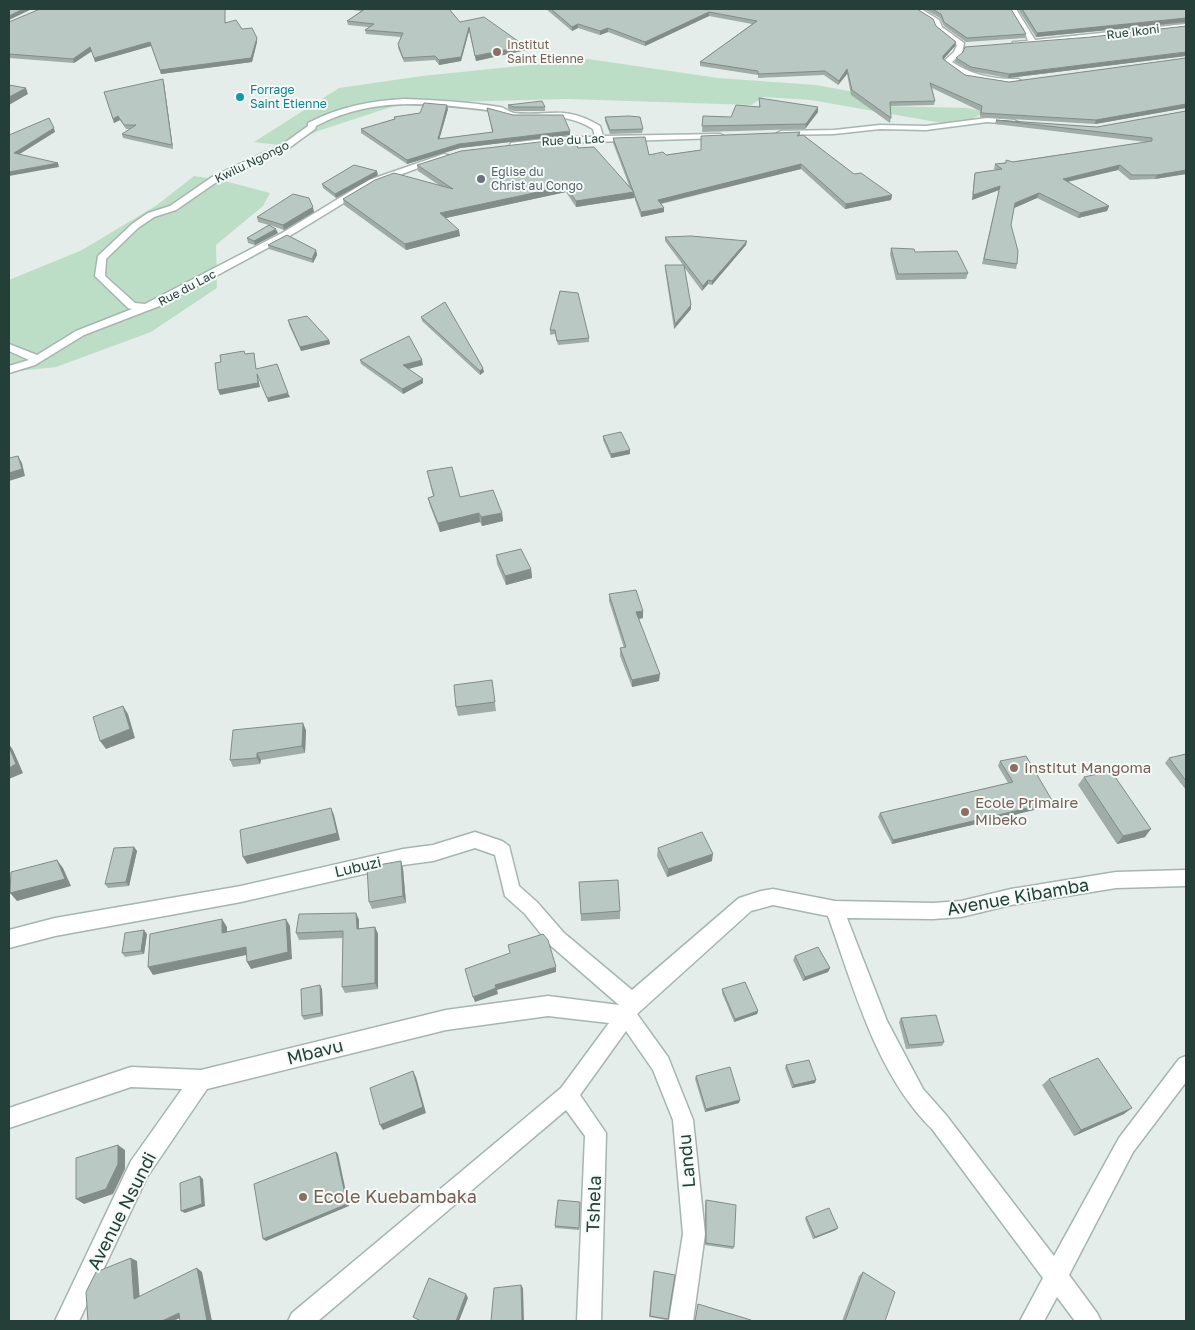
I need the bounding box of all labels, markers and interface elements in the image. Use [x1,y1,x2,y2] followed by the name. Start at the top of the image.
[1106,21,1160,42] street label: Rue Ikoni
[507,37,584,66] place label: Institut Saint Etienne
[491,46,503,58] marker: Institut Saint Etienne
[250,82,327,111] place label: Forrage Saint Etienne
[234,91,246,103] marker: Forrage Saint Etienne
[541,130,605,149] street label: Rue du Lac
[212,137,291,186] street label: Kwilu Ngongo
[491,164,583,193] place label: Eglise du Christ au Congo
[475,173,487,185] marker: Eglise du Christ au Congo
[155,266,219,309] street label: Rue du Lac
[1024,758,1151,776] place label: Institut Mangoma
[1008,762,1020,774] marker: Institut Mangoma
[975,793,1078,828] place label: Ecole Primaire Mibeko
[959,806,971,818] marker: Ecole Primaire Mibeko
[333,852,383,880] street label: Lubuzi
[945,873,1090,919] street label: Avenue Kibamba
[284,1033,345,1069] street label: Mbavu
[673,1133,699,1189] street label: Landu
[82,1148,160,1273] street label: Avenue Nsundi
[581,1175,605,1233] street label: Tshela
[313,1185,477,1207] place label: Ecole Kuebambaka
[297,1191,309,1203] marker: Ecole Kuebambaka

